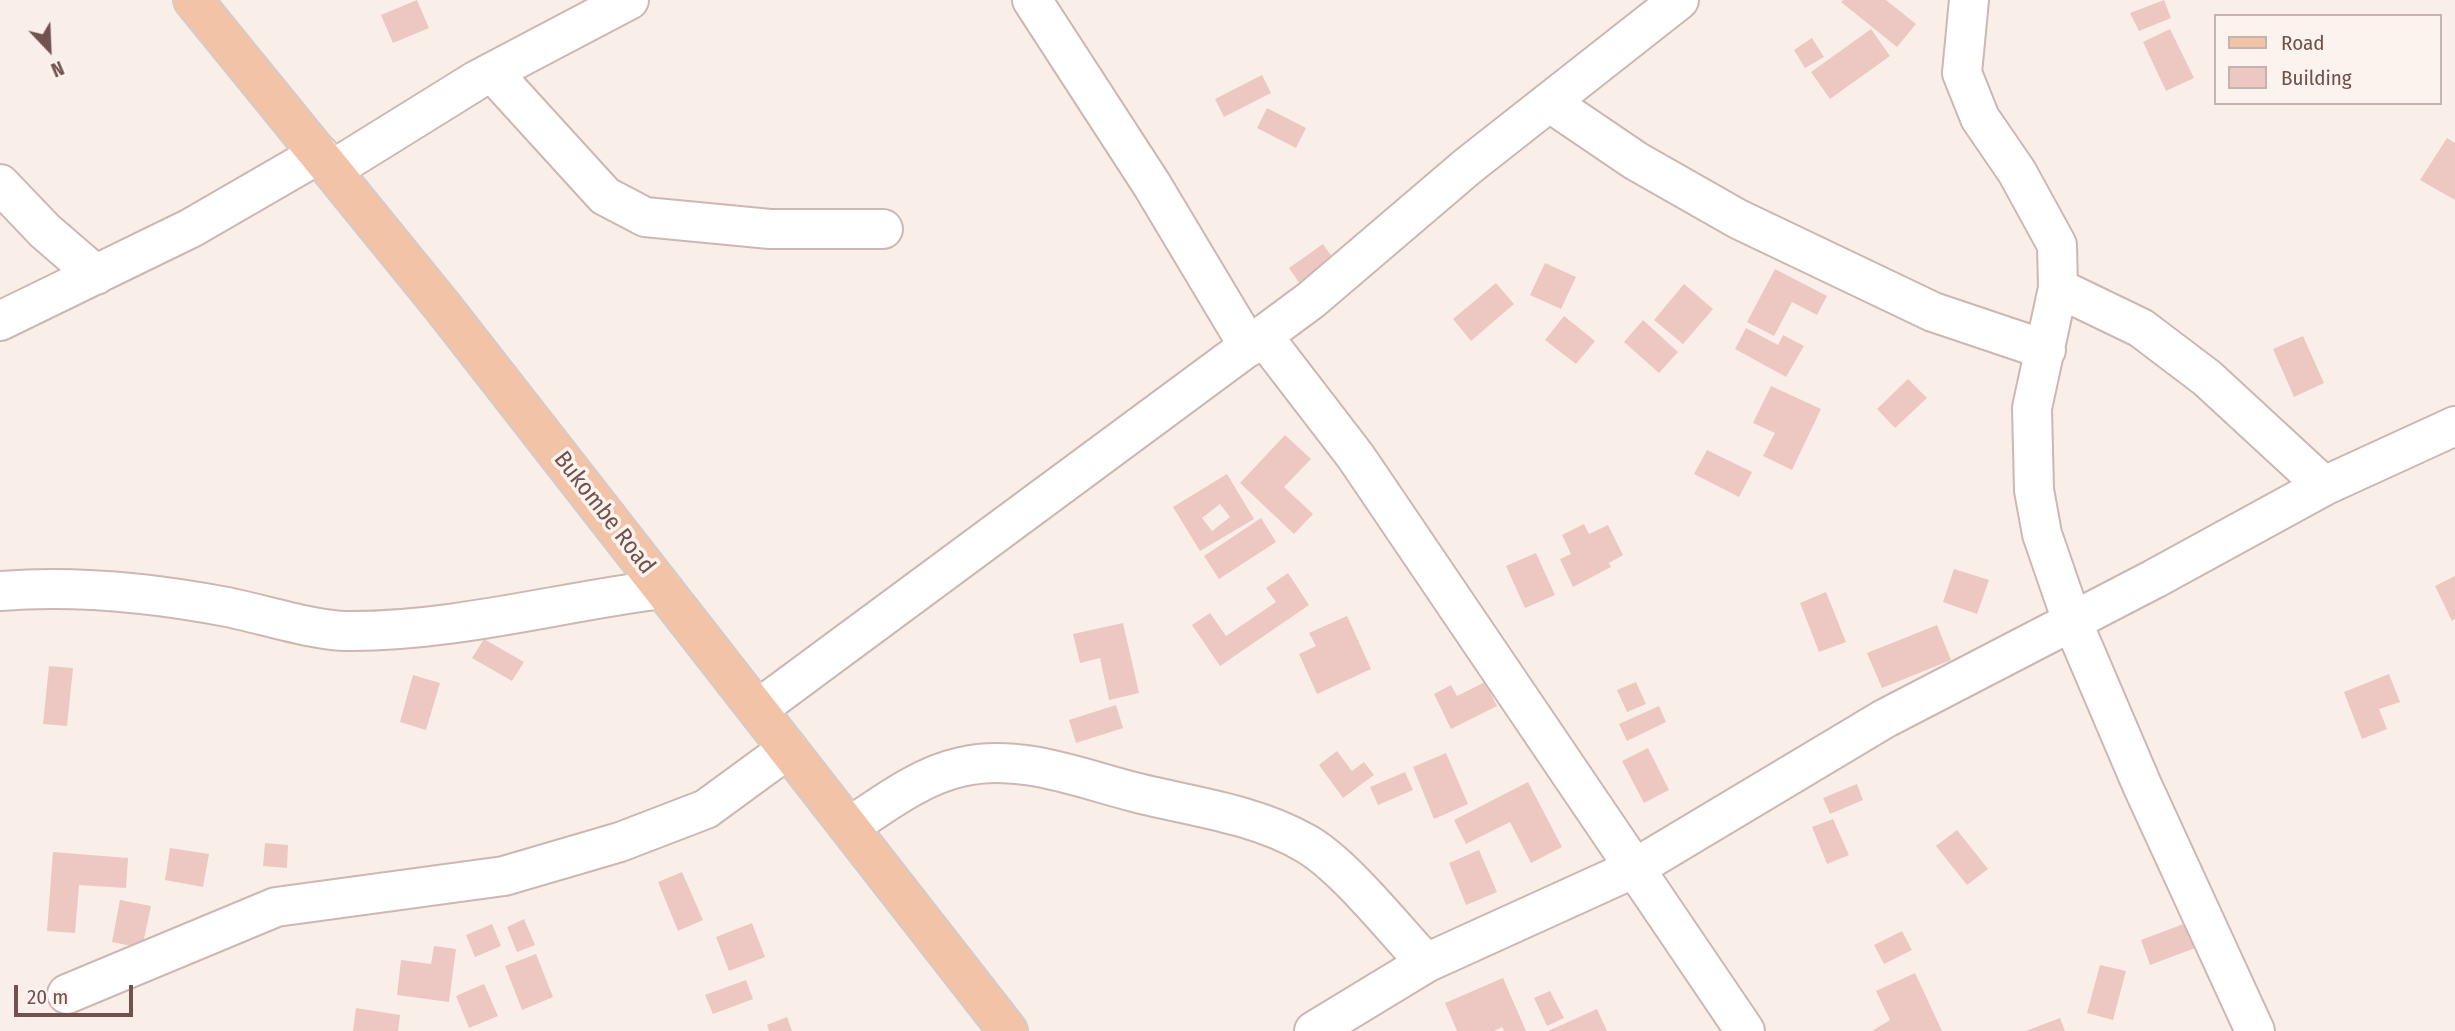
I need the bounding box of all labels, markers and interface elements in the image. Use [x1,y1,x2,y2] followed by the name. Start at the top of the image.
[14,14,84,84] north arrow
[2214,14,2441,105] legend
[2281,30,2325,56] text: Road
[48,56,67,82] text: N
[2281,65,2352,91] text: Building
[547,446,661,580] street label: Bukombe Road
[18,972,136,1016] scale bar
[27,984,68,1010] text: 20 m

